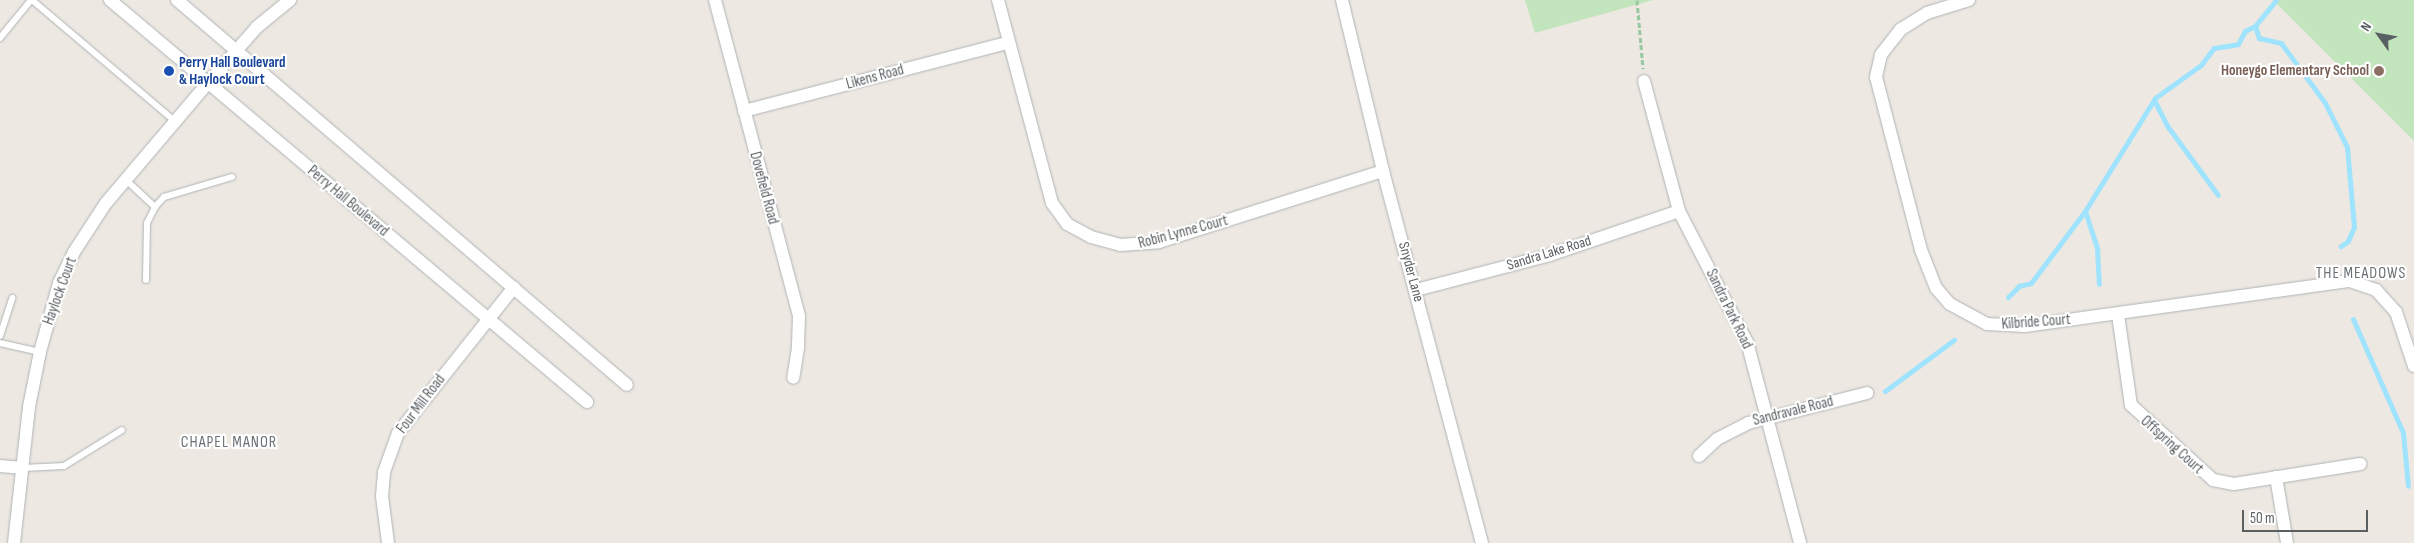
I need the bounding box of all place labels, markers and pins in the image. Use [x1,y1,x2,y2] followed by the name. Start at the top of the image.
[179,53,286,88] place label: Perry Hall Boulevard & Haylock Court
[2221,62,2369,80] place label: Honeygo Elementary School
[163,65,175,77] marker: Perry Hall Boulevard & Haylock Court
[2373,65,2385,77] marker: Honeygo Elementary School

